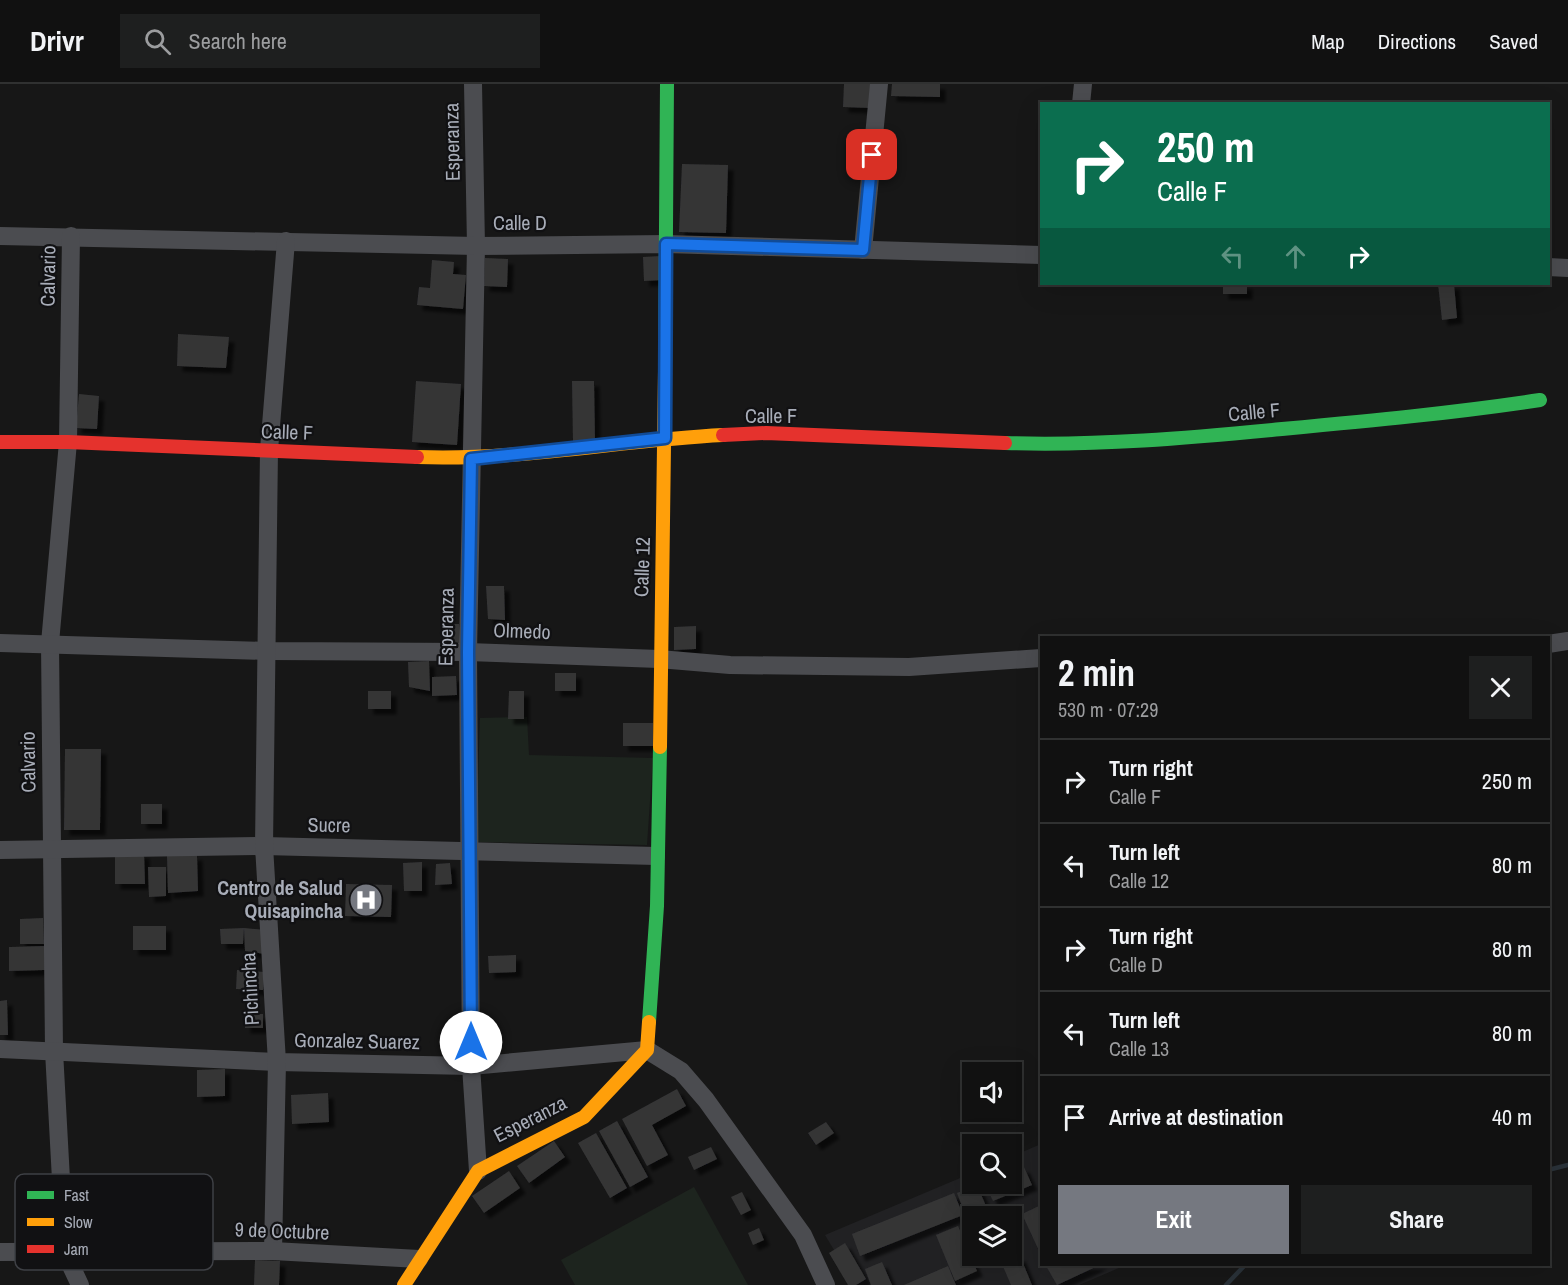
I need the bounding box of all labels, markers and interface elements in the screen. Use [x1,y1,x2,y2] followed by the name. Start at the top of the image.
[120,14,540,68] search box
[30,22,84,60] text: Drivr
[141,25,174,58] icon: search
[189,26,287,56] text: Search here
[1311,27,1345,56] text: Map
[1378,27,1456,56] text: Directions
[1489,27,1538,56] text: Saved
[437,103,466,181] street label: Esperanza
[1157,119,1255,175] text: 250 m
[1058,126,1136,204] icon: right
[846,129,897,180] pin
[855,138,888,171] icon: arrive
[1157,173,1227,209] text: Calle F
[493,209,547,236] street label: Calle D
[1216,240,1249,273] icon: left
[1279,240,1312,273] icon: ahead
[1342,240,1375,273] icon: right
[33,245,62,307] street label: Calvario
[1227,396,1281,427] street label: Calle F
[745,402,797,429] street label: Calle F
[261,417,313,446] street label: Calle F
[627,536,656,598] street label: Calle 12
[431,588,460,666] street label: Esperanza
[493,616,551,645] street label: Olmedo
[1058,649,1135,697] text: 2 min
[1469,656,1532,719] button: close
[1058,696,1158,723] text: 530 m · 07:29
[13,731,42,793] street label: Calvario
[1109,753,1193,783] text: Turn right
[1058,765,1091,798] icon: right
[1482,766,1532,796] text: 250 m
[1109,783,1161,810] text: Calle F
[307,811,351,838] street label: Sucre
[1109,837,1180,867] text: Turn left
[1058,849,1091,882] icon: left
[1492,850,1532,880] text: 80 m
[1109,867,1169,894] text: Calle 12
[217,874,343,924] place label: Centro de Salud Quisapincha
[348,882,384,918] hospital icon: Centro de Salud Quisapincha
[1109,921,1193,951] text: Turn right
[1058,933,1091,966] icon: right
[1492,934,1532,964] text: 80 m
[1109,951,1163,978] text: Calle D
[234,952,265,1026] street label: Pichincha
[1109,1005,1180,1035] text: Turn left
[439,1010,503,1074] position arrow
[1058,1017,1091,1050] icon: left
[1492,1018,1532,1048] text: 80 m
[294,1026,420,1055] street label: Gonzalez Suarez
[1109,1035,1169,1062] text: Calle 13
[962,1062,1022,1266] map controls
[962,1062,1022,1122] button: sound
[489,1089,571,1148] street label: Esperanza
[1058,1101,1091,1134] icon: arrive
[1109,1102,1283,1132] text: Arrive at destination
[1492,1102,1532,1132] text: 40 m
[962,1134,1022,1194] button: search
[15,1174,213,1270] legend
[64,1184,89,1206] text: Fast
[1058,1185,1289,1254] button: Exit
[1301,1185,1532,1254] button: Share
[962,1206,1022,1266] button: layers
[64,1211,93,1233] text: Slow
[234,1215,330,1246] street label: 9 de Octubre
[64,1238,89,1260] text: Jam

